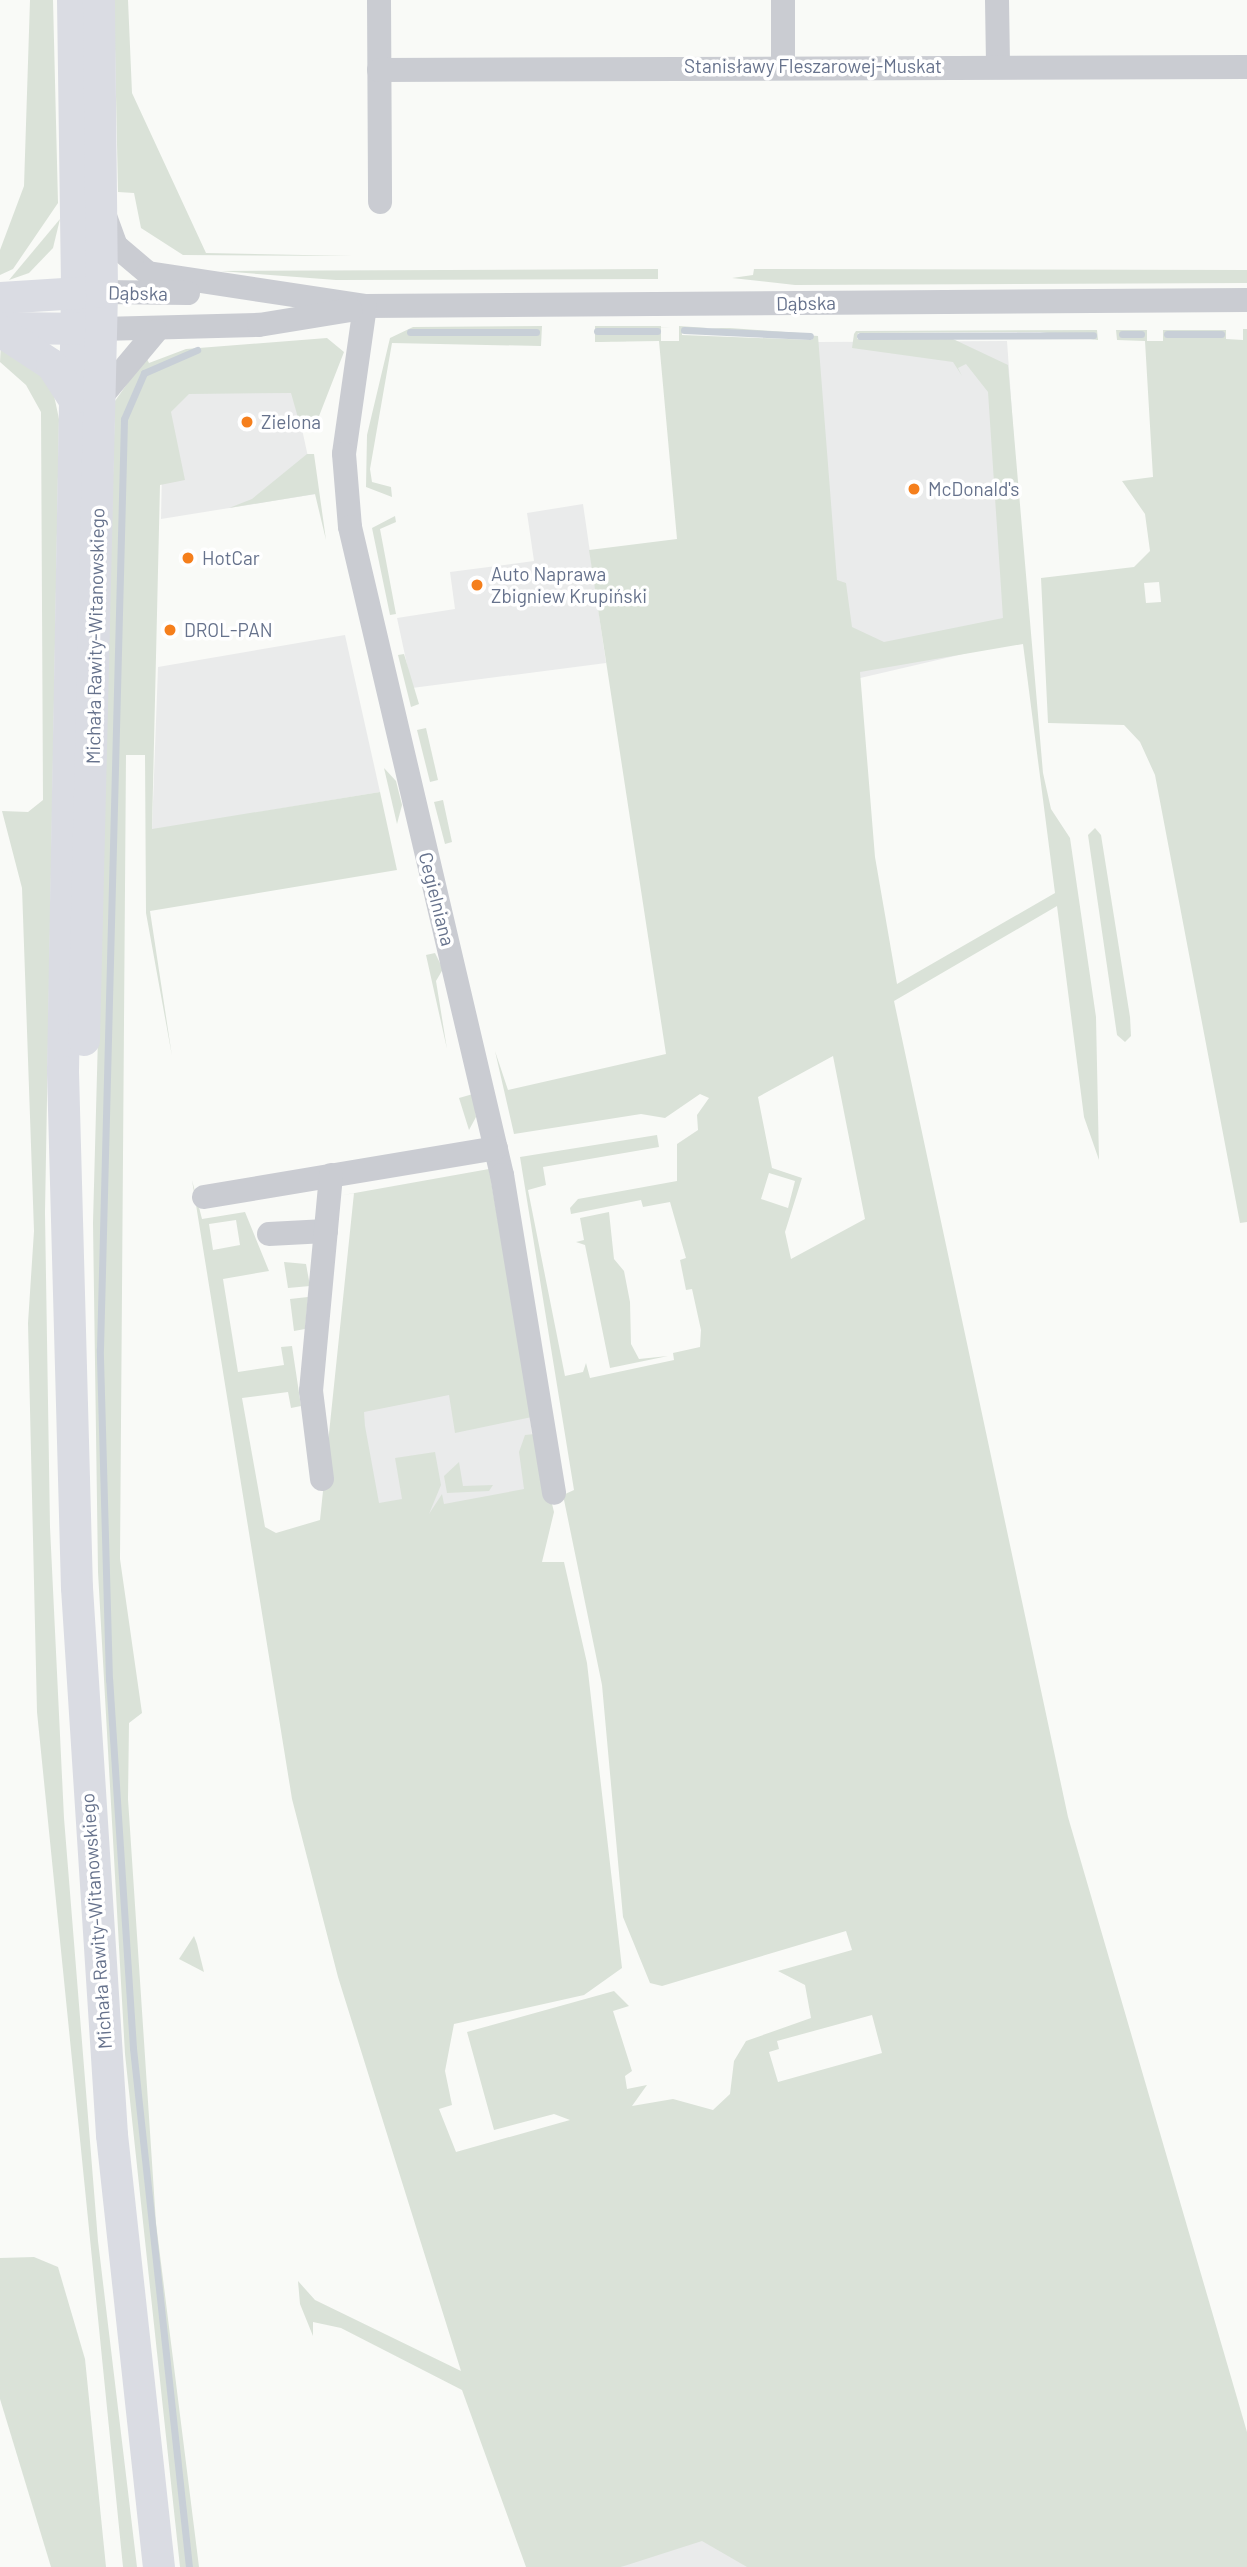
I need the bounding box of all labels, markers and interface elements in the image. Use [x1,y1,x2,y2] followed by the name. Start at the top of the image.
[684,55,942,77] street label: Stanisławy Fleszarowej-Muskat
[108,281,168,305] street label: Dąbska
[776,291,836,315] street label: Dąbska
[261,411,321,433] place label: Zielona
[239,414,255,430] marker: Zielona
[928,478,1019,500] place label: McDonald's
[906,481,922,497] marker: McDonald's
[81,508,109,764] street label: Michała Rawity-Witanowskiego
[202,547,260,569] place label: HotCar
[180,550,196,566] marker: HotCar
[491,563,647,607] place label: Auto Naprawa Zbigniew Krupiński
[469,577,485,593] marker: Auto Naprawa Zbigniew Krupiński
[184,619,273,641] place label: DROL-PAN
[162,622,178,638] marker: DROL-PAN
[414,850,460,948] street label: Cegielniana
[76,1792,116,2050] street label: Michała Rawity-Witanowskiego

